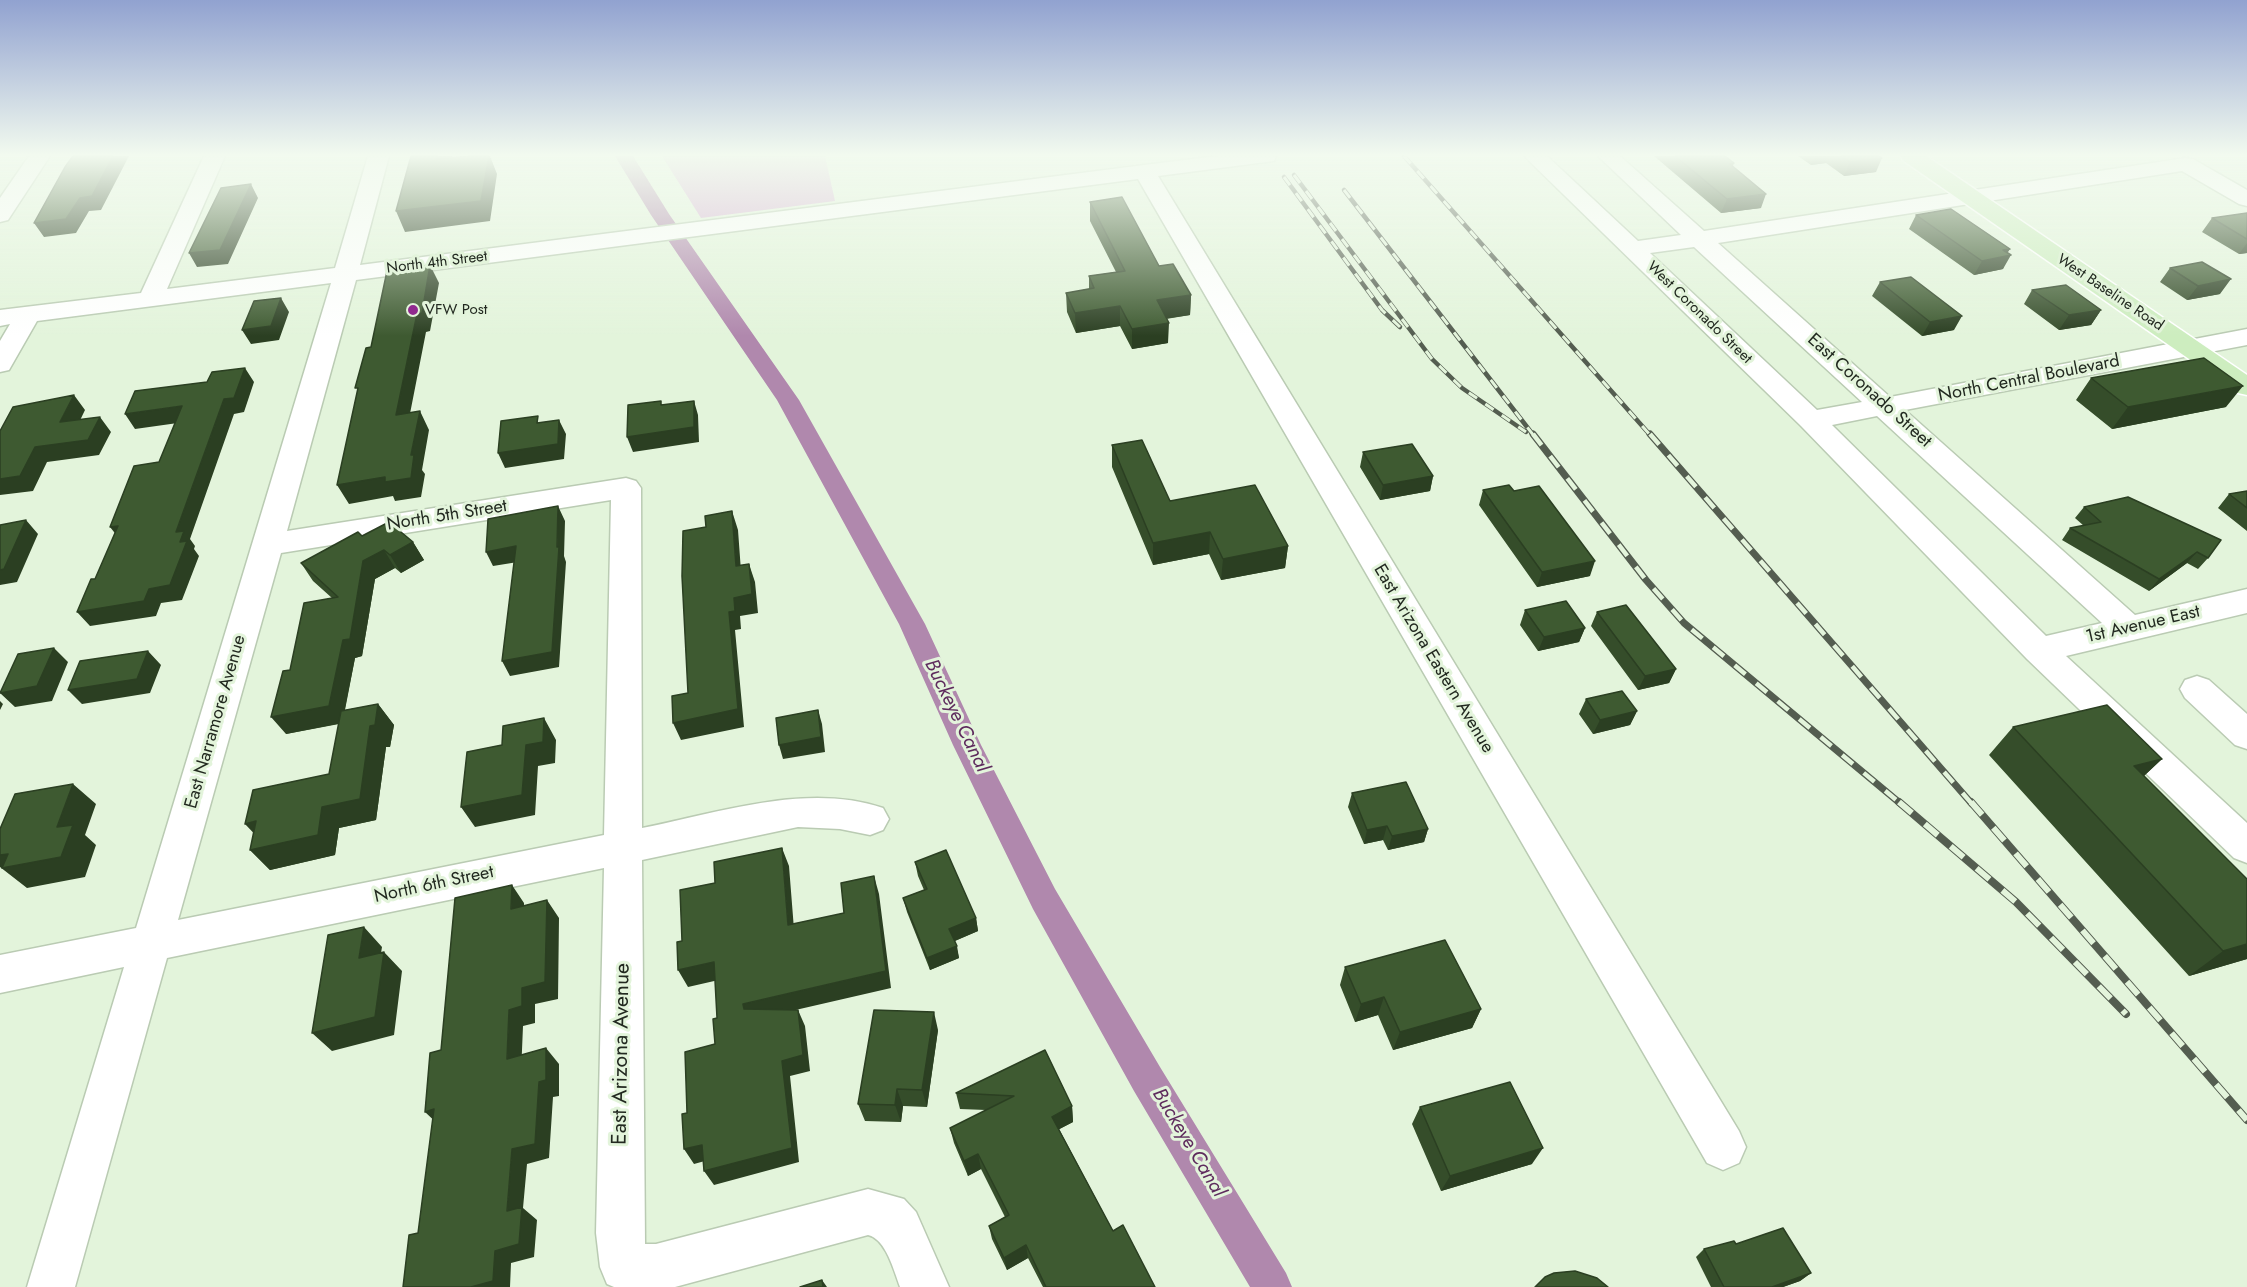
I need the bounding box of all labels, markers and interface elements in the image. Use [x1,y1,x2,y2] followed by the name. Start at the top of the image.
[386,248,488,278] street label: North 4th Street
[2053,251,2167,335] street label: West Baseline Road
[1643,258,1755,368] street label: West Coronado Street
[425,301,487,319] place label: VFW Post
[406,303,420,317] marker: VFW Post
[1802,329,1936,453] street label: East Coronado Street
[1936,351,2122,407] street label: North Central Boulevard
[385,496,509,536] street label: North 5th Street
[1368,561,1498,757] street label: East Arizona Eastern Avenue
[2084,601,2202,649] street label: 1st Avenue East
[181,633,251,811] street label: East Narramore Avenue
[918,656,994,776] water label: Buckeye Canal
[372,862,496,908] street label: North 6th Street
[608,963,636,1145] street label: East Arizona Avenue
[1146,1084,1230,1202] water label: Buckeye Canal

